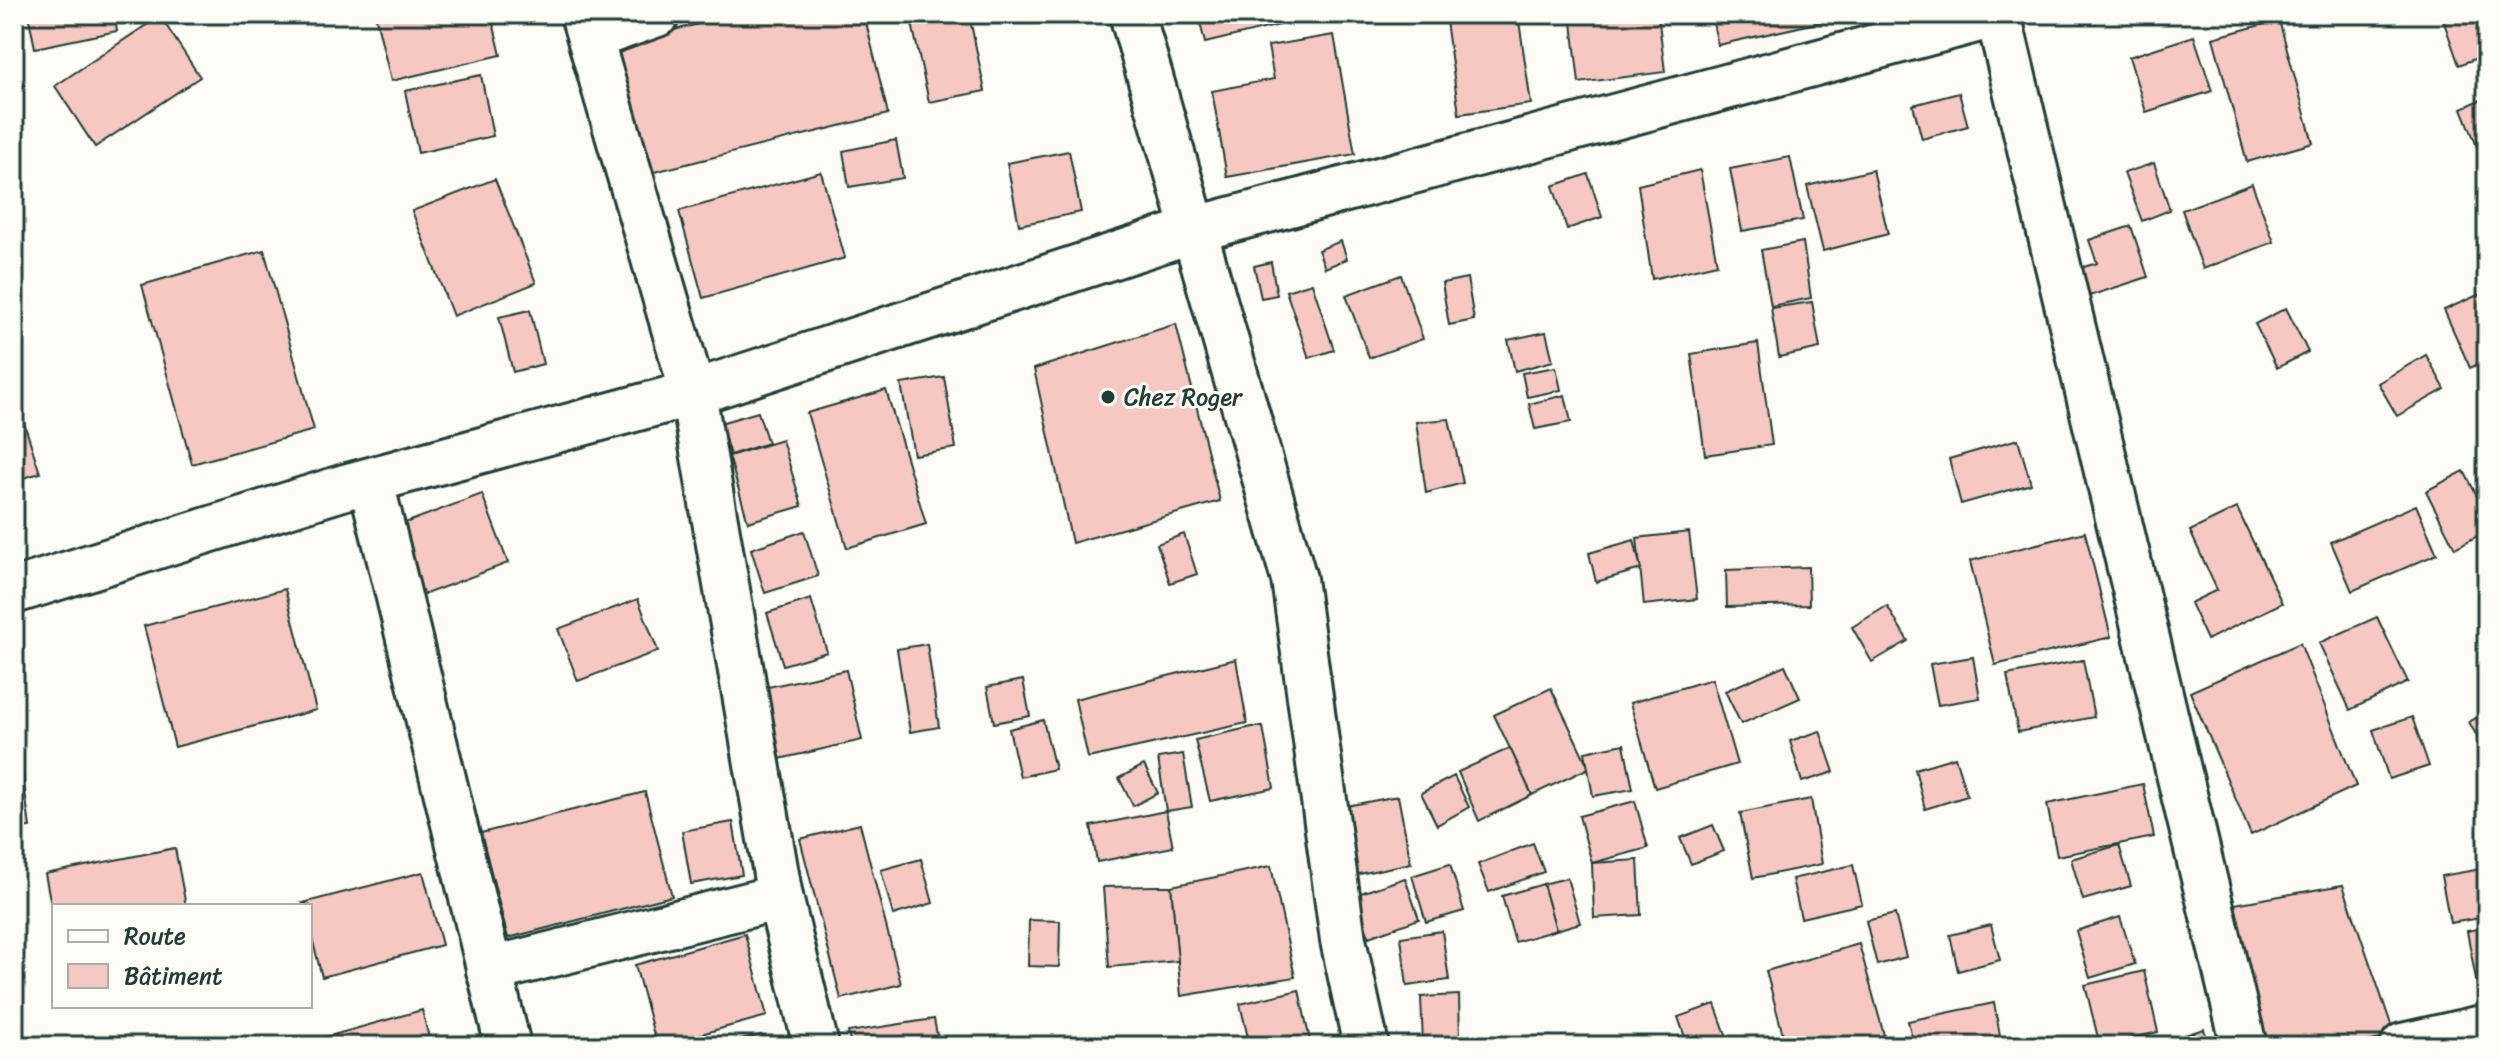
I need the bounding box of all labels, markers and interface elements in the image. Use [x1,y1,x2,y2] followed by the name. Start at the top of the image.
[1124,376,1244,418] place label: Chez Roger
[1099,388,1117,406] marker: Chez Roger
[52,904,312,1008] legend
[124,915,186,957] text: Route
[124,955,223,997] text: Bâtiment

